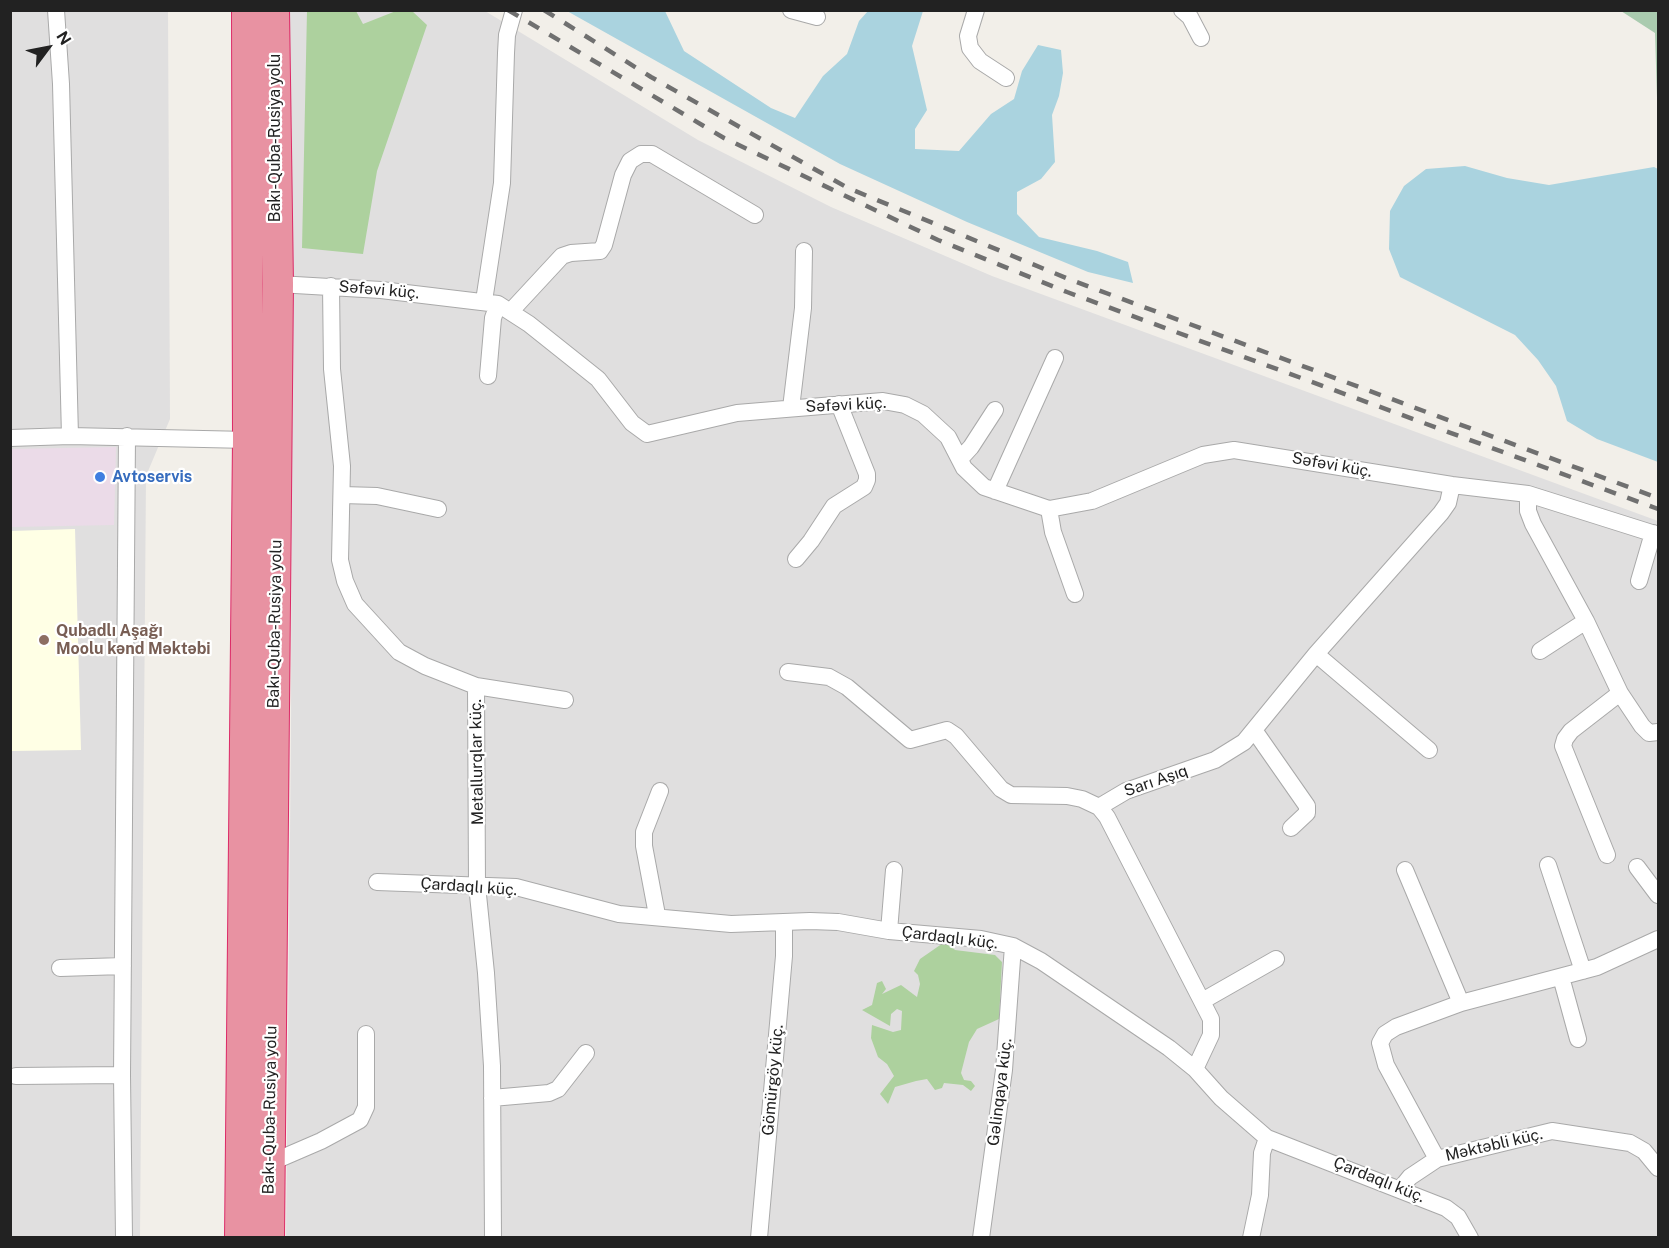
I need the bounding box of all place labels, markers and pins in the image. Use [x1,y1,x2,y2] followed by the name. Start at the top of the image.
[112,467,192,487] place label: Avtoservis
[93,470,107,484] marker: Avtoservis
[56,621,211,659] place label: Qubadlı Aşağı Moolu kənd Məktəbi
[37,633,51,647] marker: Qubadlı Aşağı Moolu kənd Məktəbi

